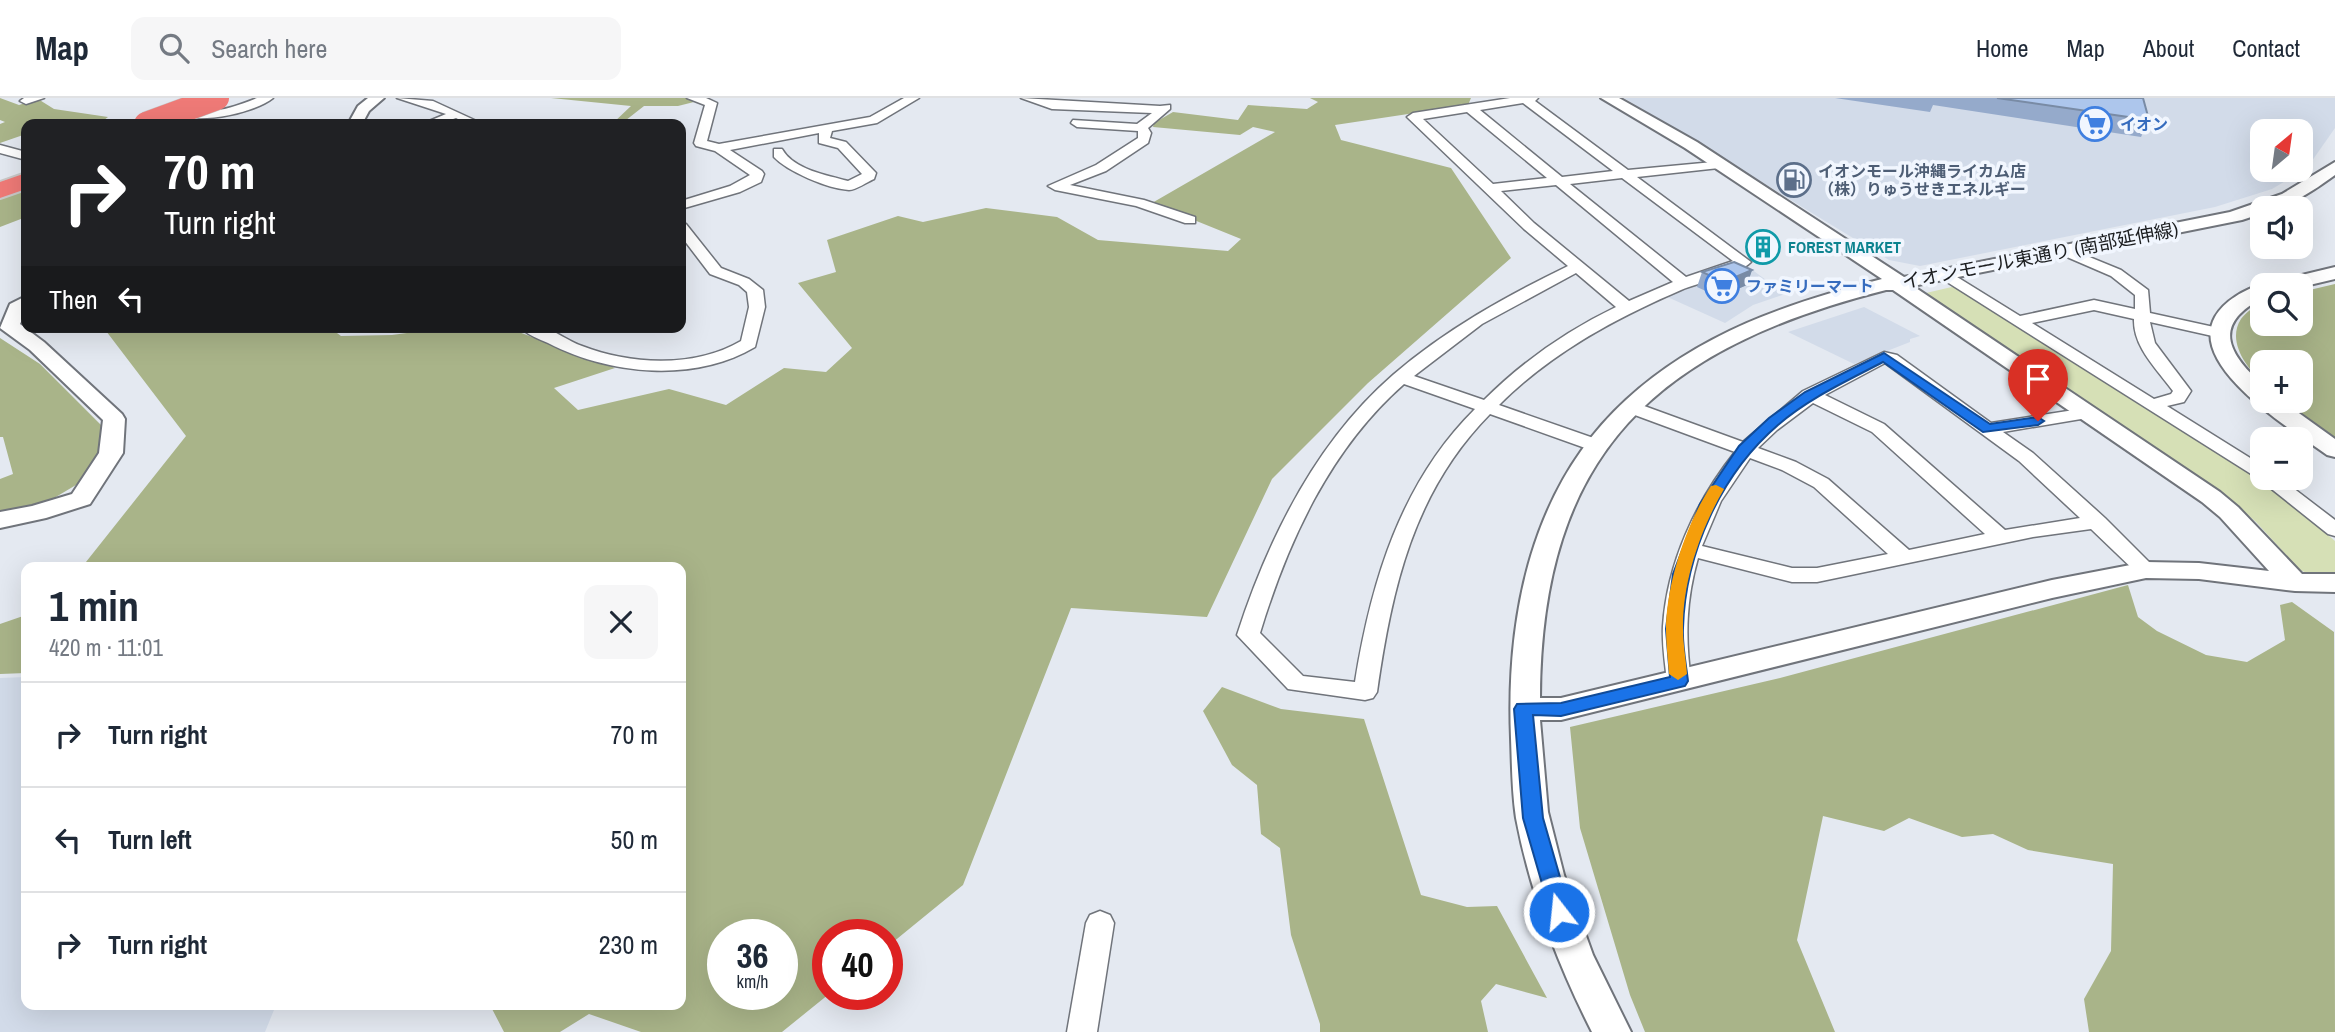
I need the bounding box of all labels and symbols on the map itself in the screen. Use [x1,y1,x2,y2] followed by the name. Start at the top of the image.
[2076,105,2114,143] supermarket icon: イオン
[2120,113,2168,135] place label: イオン
[2250,119,2314,182] north arrow
[1818,160,2026,200] place label: イオンモール沖縄ライカム店 （株）りゅうせきエネルギー
[1775,161,1813,199] fuel station icon: イオンモール沖縄ライカム店 （株）りゅうせきエネルギー
[1900,215,2180,295] street label: イオンモール東通り (南部延伸線)
[1744,228,1782,266] building icon: FOREST MARKET
[1788,236,1901,258] place label: FOREST MARKET
[1703,267,1741,305] supermarket icon: ファミリーマート
[1746,275,1874,297] place label: ファミリーマート
[2008,349,2068,421] pin
[1522,875,1596,949] position arrow
[812,919,903,1010] speed limit sign: 40

